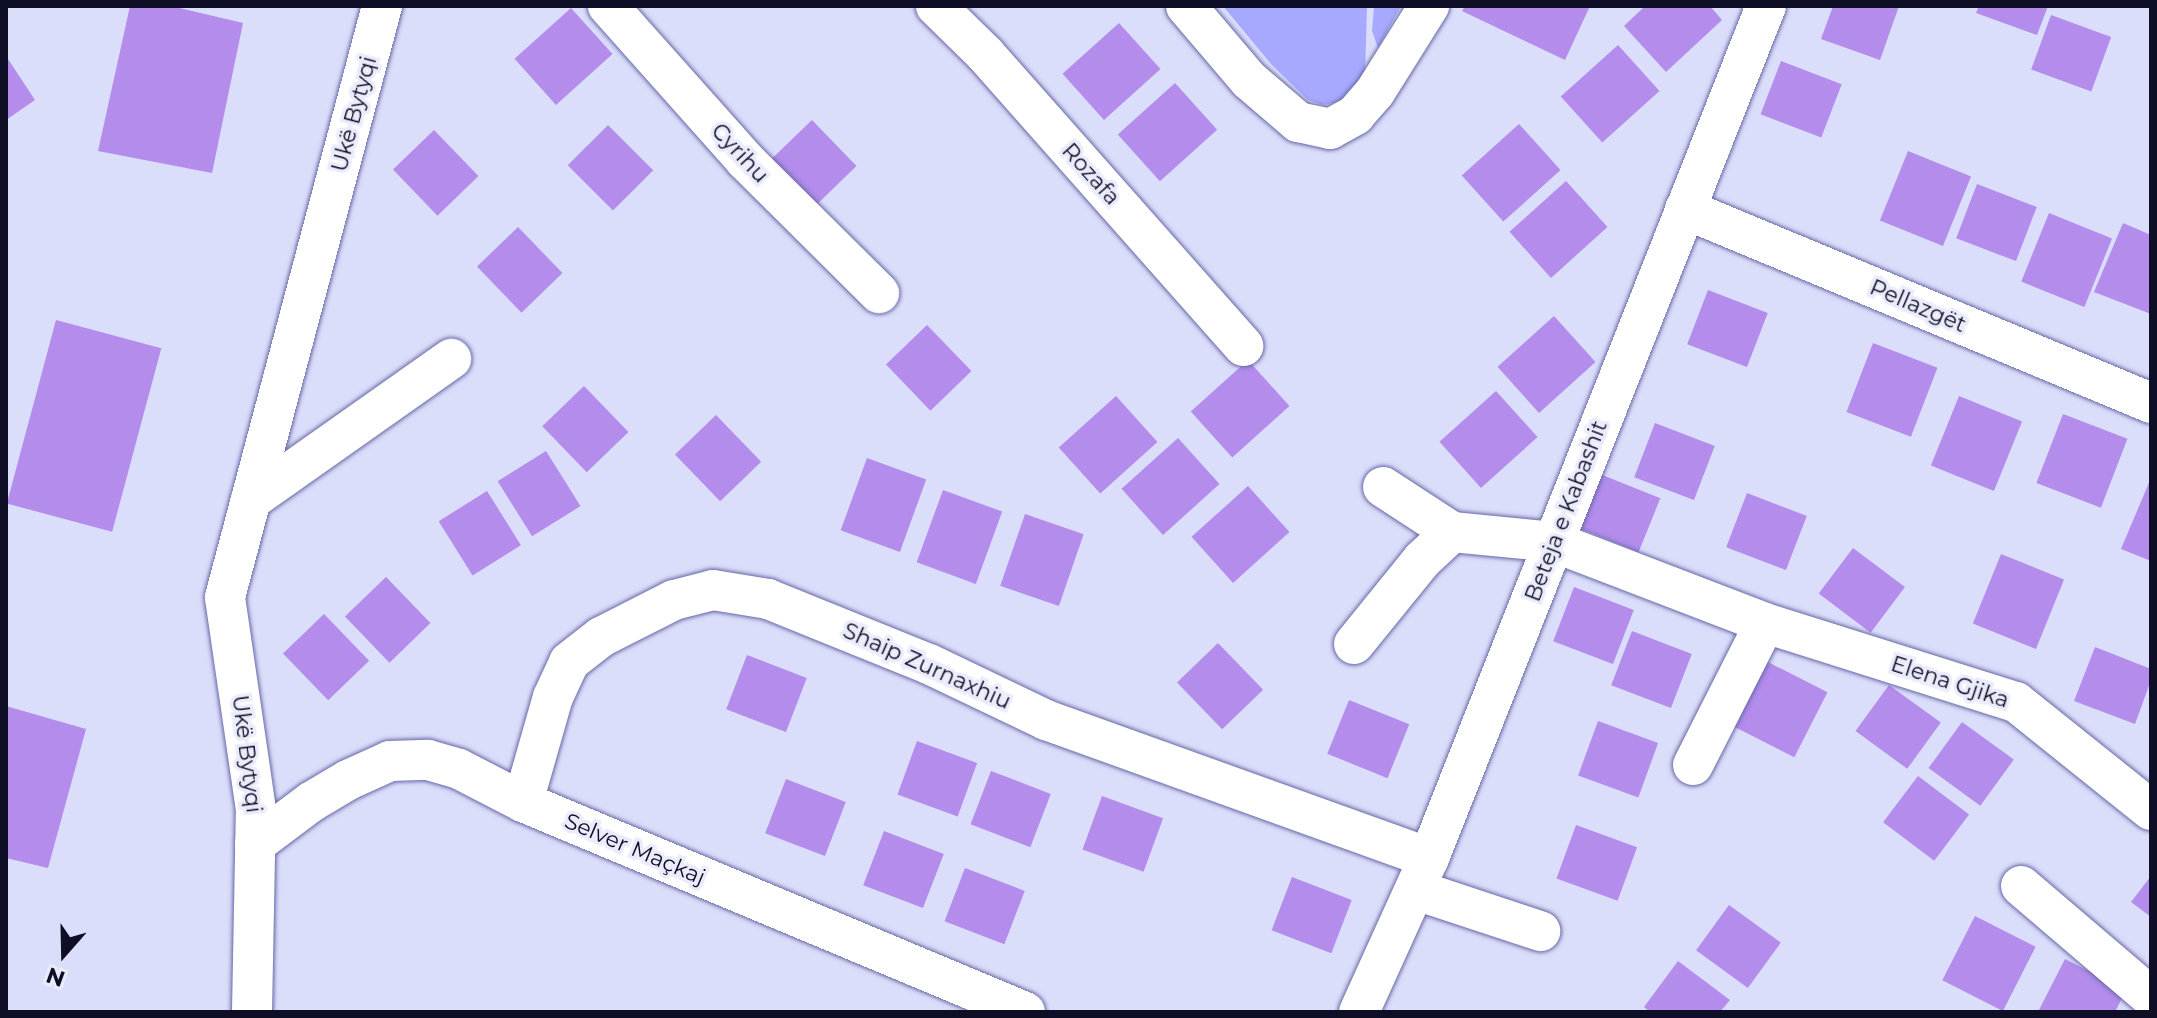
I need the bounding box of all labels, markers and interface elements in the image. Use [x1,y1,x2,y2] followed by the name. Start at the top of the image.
[326,53,382,175] street label: Ukë Bytyqi
[706,118,774,188] street label: Cyrihu
[1056,138,1126,210] street label: Rozafa
[1866,274,1970,338] street label: Pellazgët
[1519,417,1613,605] street label: Beteja e Kabashit
[839,617,1015,715] street label: Shaip Zurnaxhiu
[1888,651,2012,713] street label: Elena Gjika
[227,694,267,814] street label: Ukë Bytyqi
[561,807,709,891] street label: Selver Maçkaj
[24,914,104,994] north arrow
[43,961,69,993] text: N

